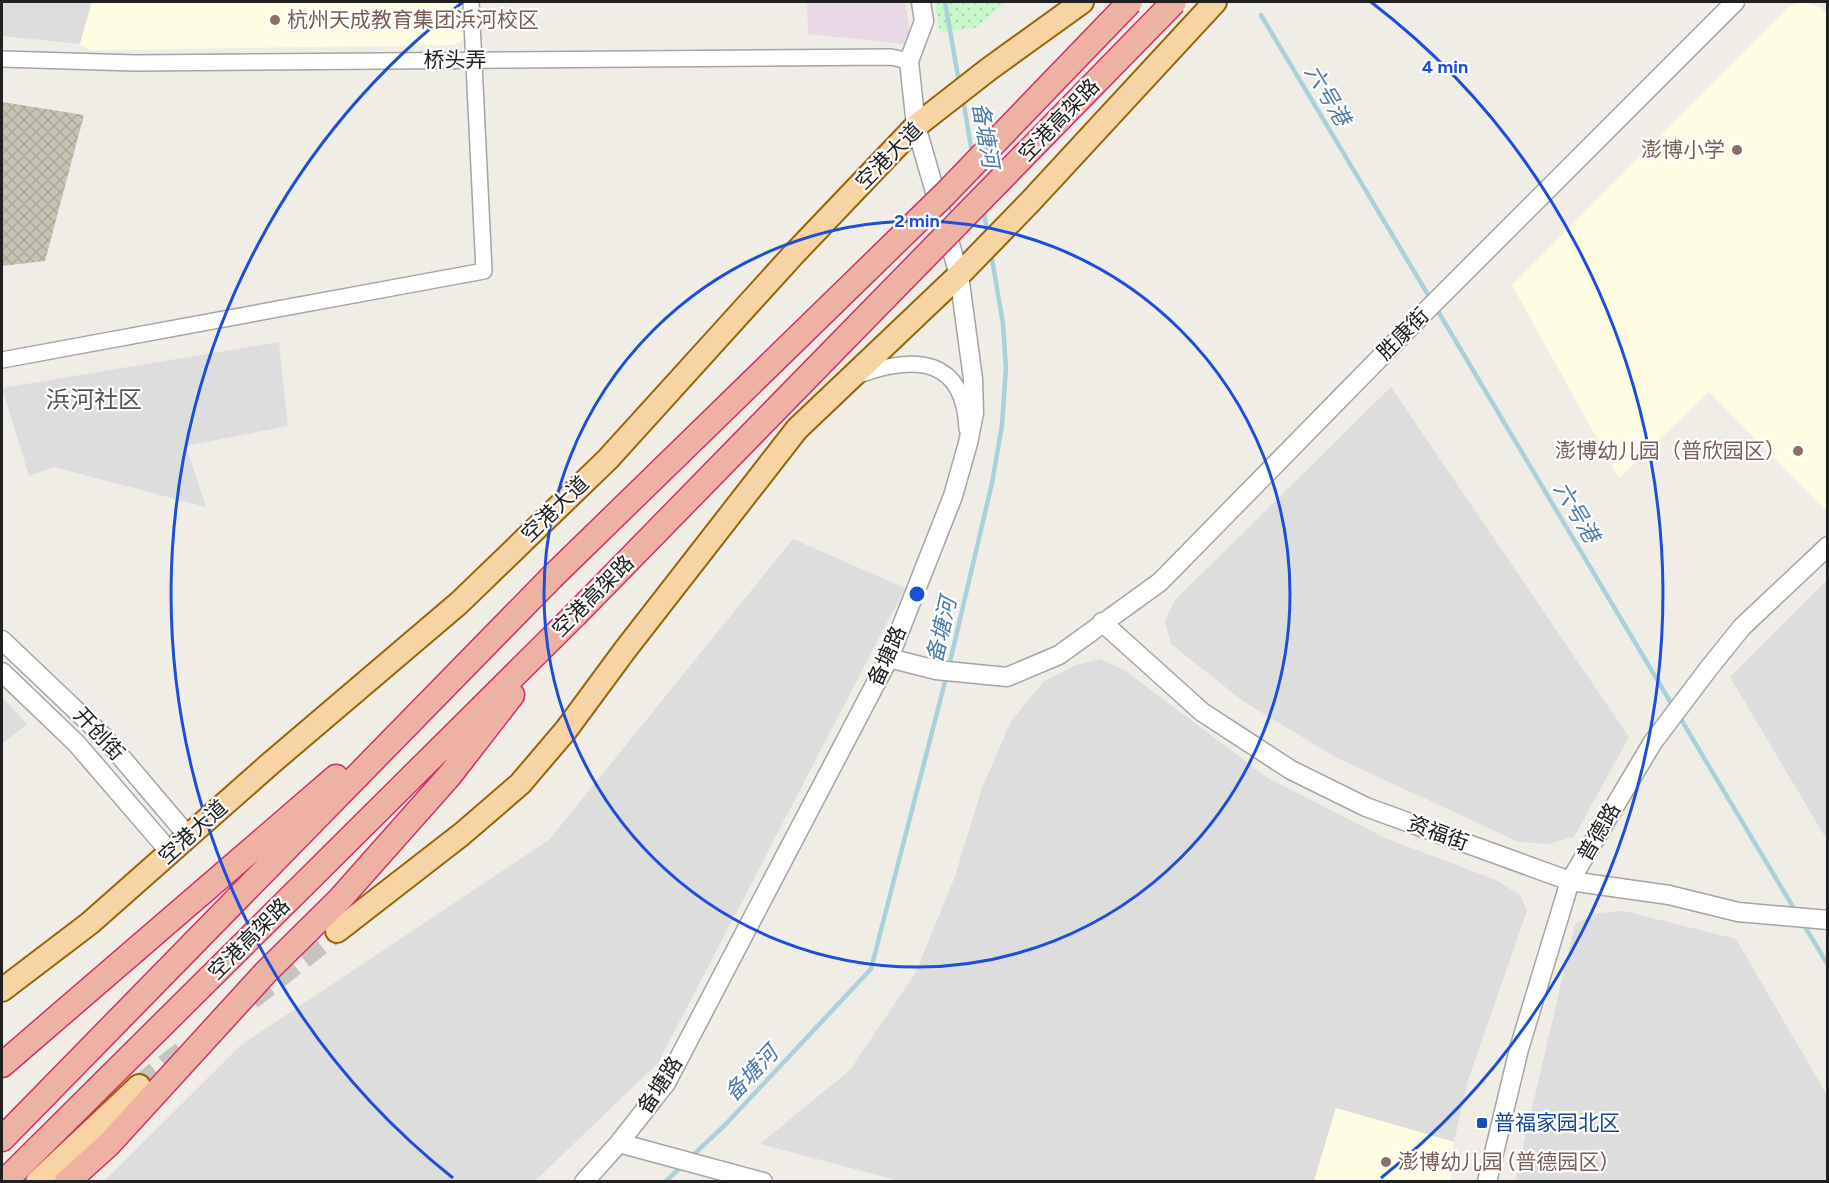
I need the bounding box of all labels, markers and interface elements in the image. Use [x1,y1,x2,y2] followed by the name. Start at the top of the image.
[287,7,539,32] place label: 杭州天成教育集团浜河校区
[268,13,282,27] marker: 杭州天成教育集团浜河校区
[424,47,487,72] street label: 桥头弄
[1422,56,1468,78] text: 4 min
[1299,60,1358,133] water label: 六号港
[1013,73,1104,166] street label: 空港高架路
[966,100,1005,174] water label: 备塘河
[850,117,927,194] street label: 空港大道
[1641,137,1725,162] place label: 澎博小学
[1730,143,1744,157] marker: 澎博小学
[894,210,940,232] text: 2 min
[1372,303,1434,365] street label: 胜康街
[46,385,142,414] district label: 浜河社区
[1555,438,1786,463] place label: 澎博幼儿园（普欣园区）
[1791,444,1805,458] marker: 澎博幼儿园（普欣园区）
[516,470,594,547] street label: 空港大道
[1548,477,1607,550] water label: 六号港
[547,550,639,642] street label: 空港高架路
[907,584,927,604] centre of rings
[921,591,963,665] water label: 备塘河
[862,622,911,690] street label: 备塘路
[69,702,130,765] street label: 开创街
[153,794,232,869] street label: 空港大道
[1572,798,1625,865] street label: 普德路
[1404,810,1472,855] street label: 资福街
[203,893,295,985] street label: 空港高架路
[719,1037,786,1107] water label: 备塘河
[632,1052,687,1118] street label: 备塘路
[1494,1110,1620,1135] place label: 普福家园北区
[1475,1116,1489,1130] marker: 普福家园北区
[1398,1149,1607,1174] place label: 澎博幼儿园 (普德园区)
[1379,1155,1393,1169] marker: 澎博幼儿园 (普德园区)

